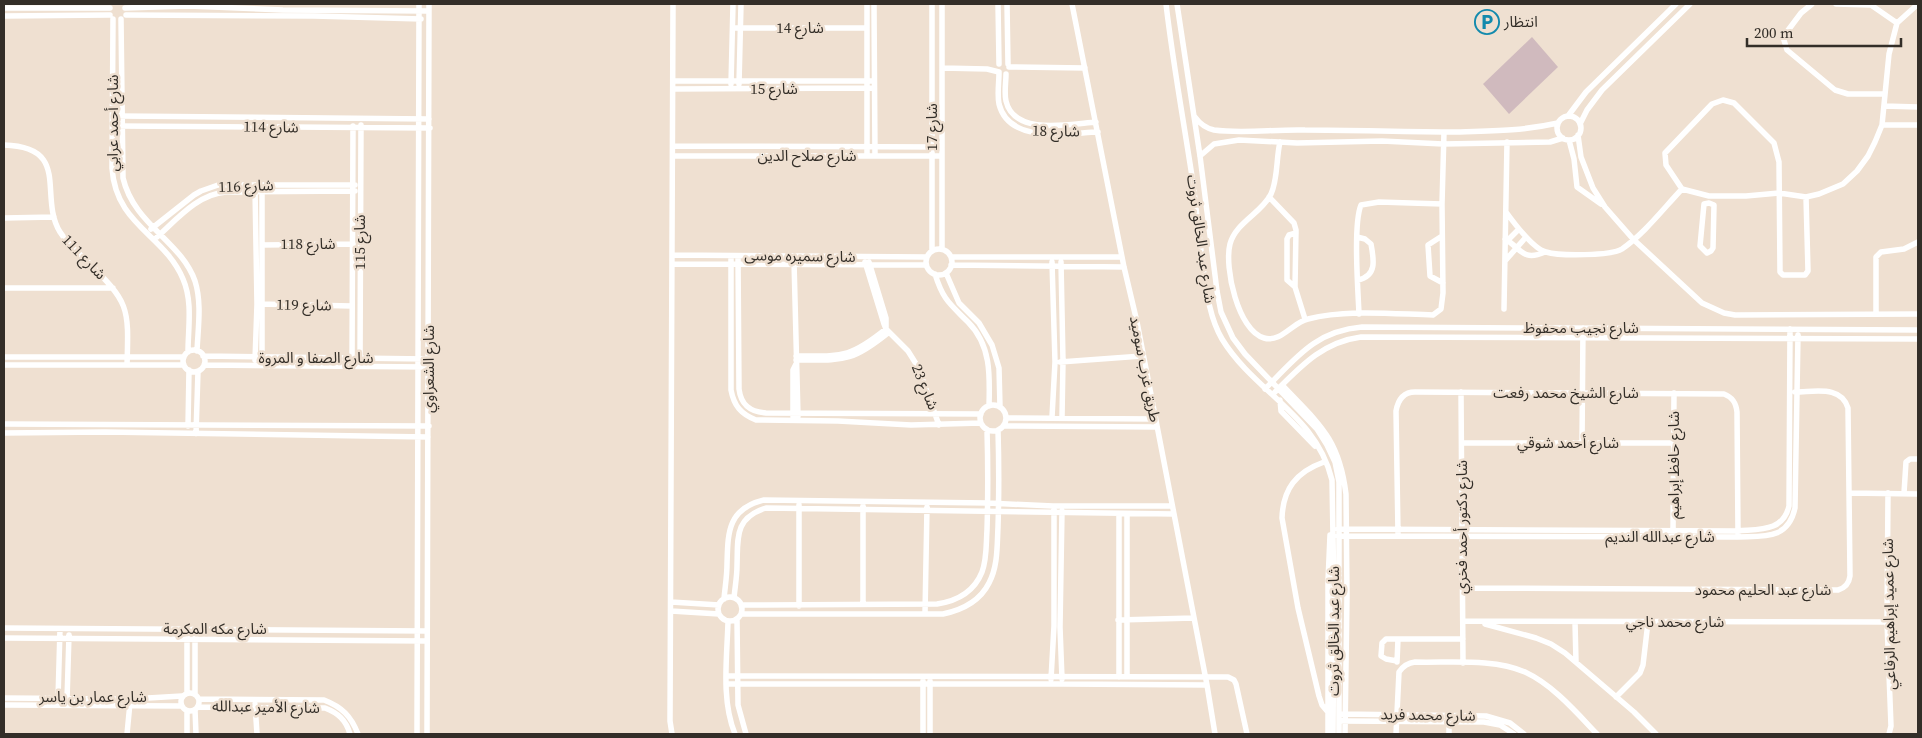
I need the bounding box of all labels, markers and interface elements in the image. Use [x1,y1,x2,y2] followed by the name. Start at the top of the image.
[1474,9,1500,35] parking icon: انتظار
[1503,11,1538,32] place label: انتظار
[1747,15,1901,47] scale bar
[776,17,824,40] street label: شارع 14
[1754,22,1794,43] text: 200 m
[102,74,125,172] street label: شارع أحمد عرابي
[750,78,798,101] street label: شارع 15
[921,103,944,151] street label: شارع 17
[243,116,299,139] street label: شارع 114
[1032,120,1080,143] street label: شارع 18
[757,145,857,168] street label: شارع صلاح الدين
[1180,173,1221,305] street label: شارع عبد الخالق ثروت
[218,174,274,199] street label: شارع 116
[349,214,372,270] street label: شارع 115
[56,229,111,285] street label: شارع 111
[280,233,336,256] street label: شارع 118
[744,244,856,269] street label: شارع سميره موسى
[276,294,332,317] street label: شارع 119
[1125,314,1166,424] street label: طريق غرب سوميد
[1523,317,1639,340] street label: شارع نجيب محفوظ
[418,325,441,413] street label: شارع الشعراوي
[259,347,374,370] street label: شارع الصفا و المروة
[905,361,944,414] street label: شارع 23
[1493,382,1639,405] street label: شارع الشيخ محمد رفعت
[1663,411,1686,519] street label: شارع حافظ إبراهيم
[1517,432,1619,455] street label: شارع أحمد شوقي
[1451,460,1474,594] street label: شارع دكتور أحمد فخري
[1605,526,1715,549] street label: شارع عبدالله النديم
[1877,538,1902,690] street label: شارع عميد إبراهيم الرفاعي
[1323,566,1346,696] street label: شارع عبد الخالق ثروت
[1695,579,1831,602] street label: شارع عبد الحليم محمود
[1626,611,1725,634] street label: شارع محمد ناجي
[163,618,267,641] street label: شارع مكه المكرمة
[38,686,147,709] street label: شارع عمار بن ياسر
[212,695,320,720] street label: شارع الأمير عبدالله
[1380,703,1476,728] street label: شارع محمد فريد

